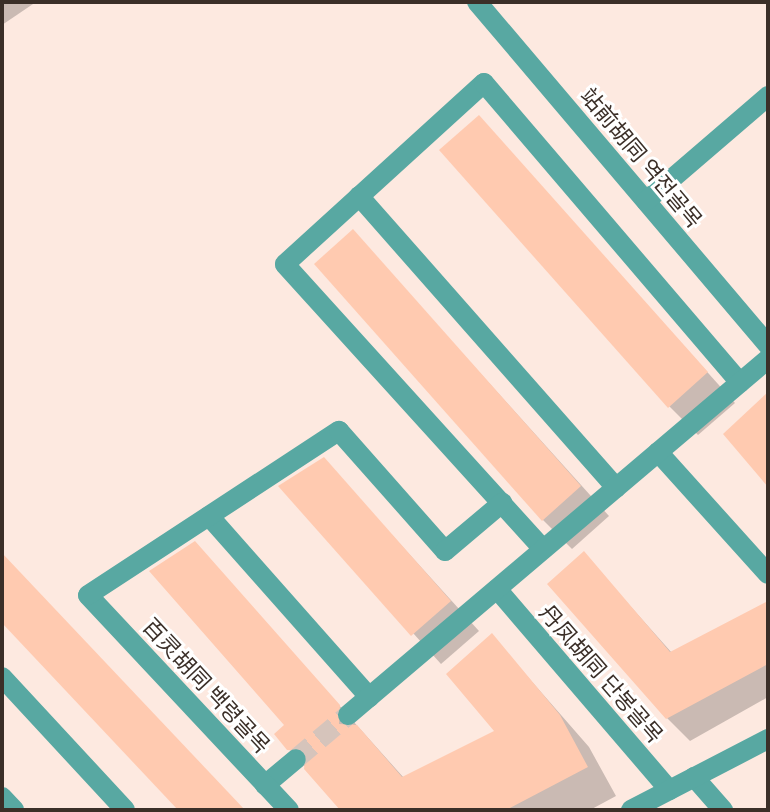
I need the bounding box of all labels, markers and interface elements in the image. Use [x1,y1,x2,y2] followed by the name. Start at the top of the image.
[575,83,707,233] street label: 站前胡同 역전골목
[534,600,668,748] street label: 丹凤胡同 단봉골목
[137,613,275,759] street label: 百灵胡同 백령골목

